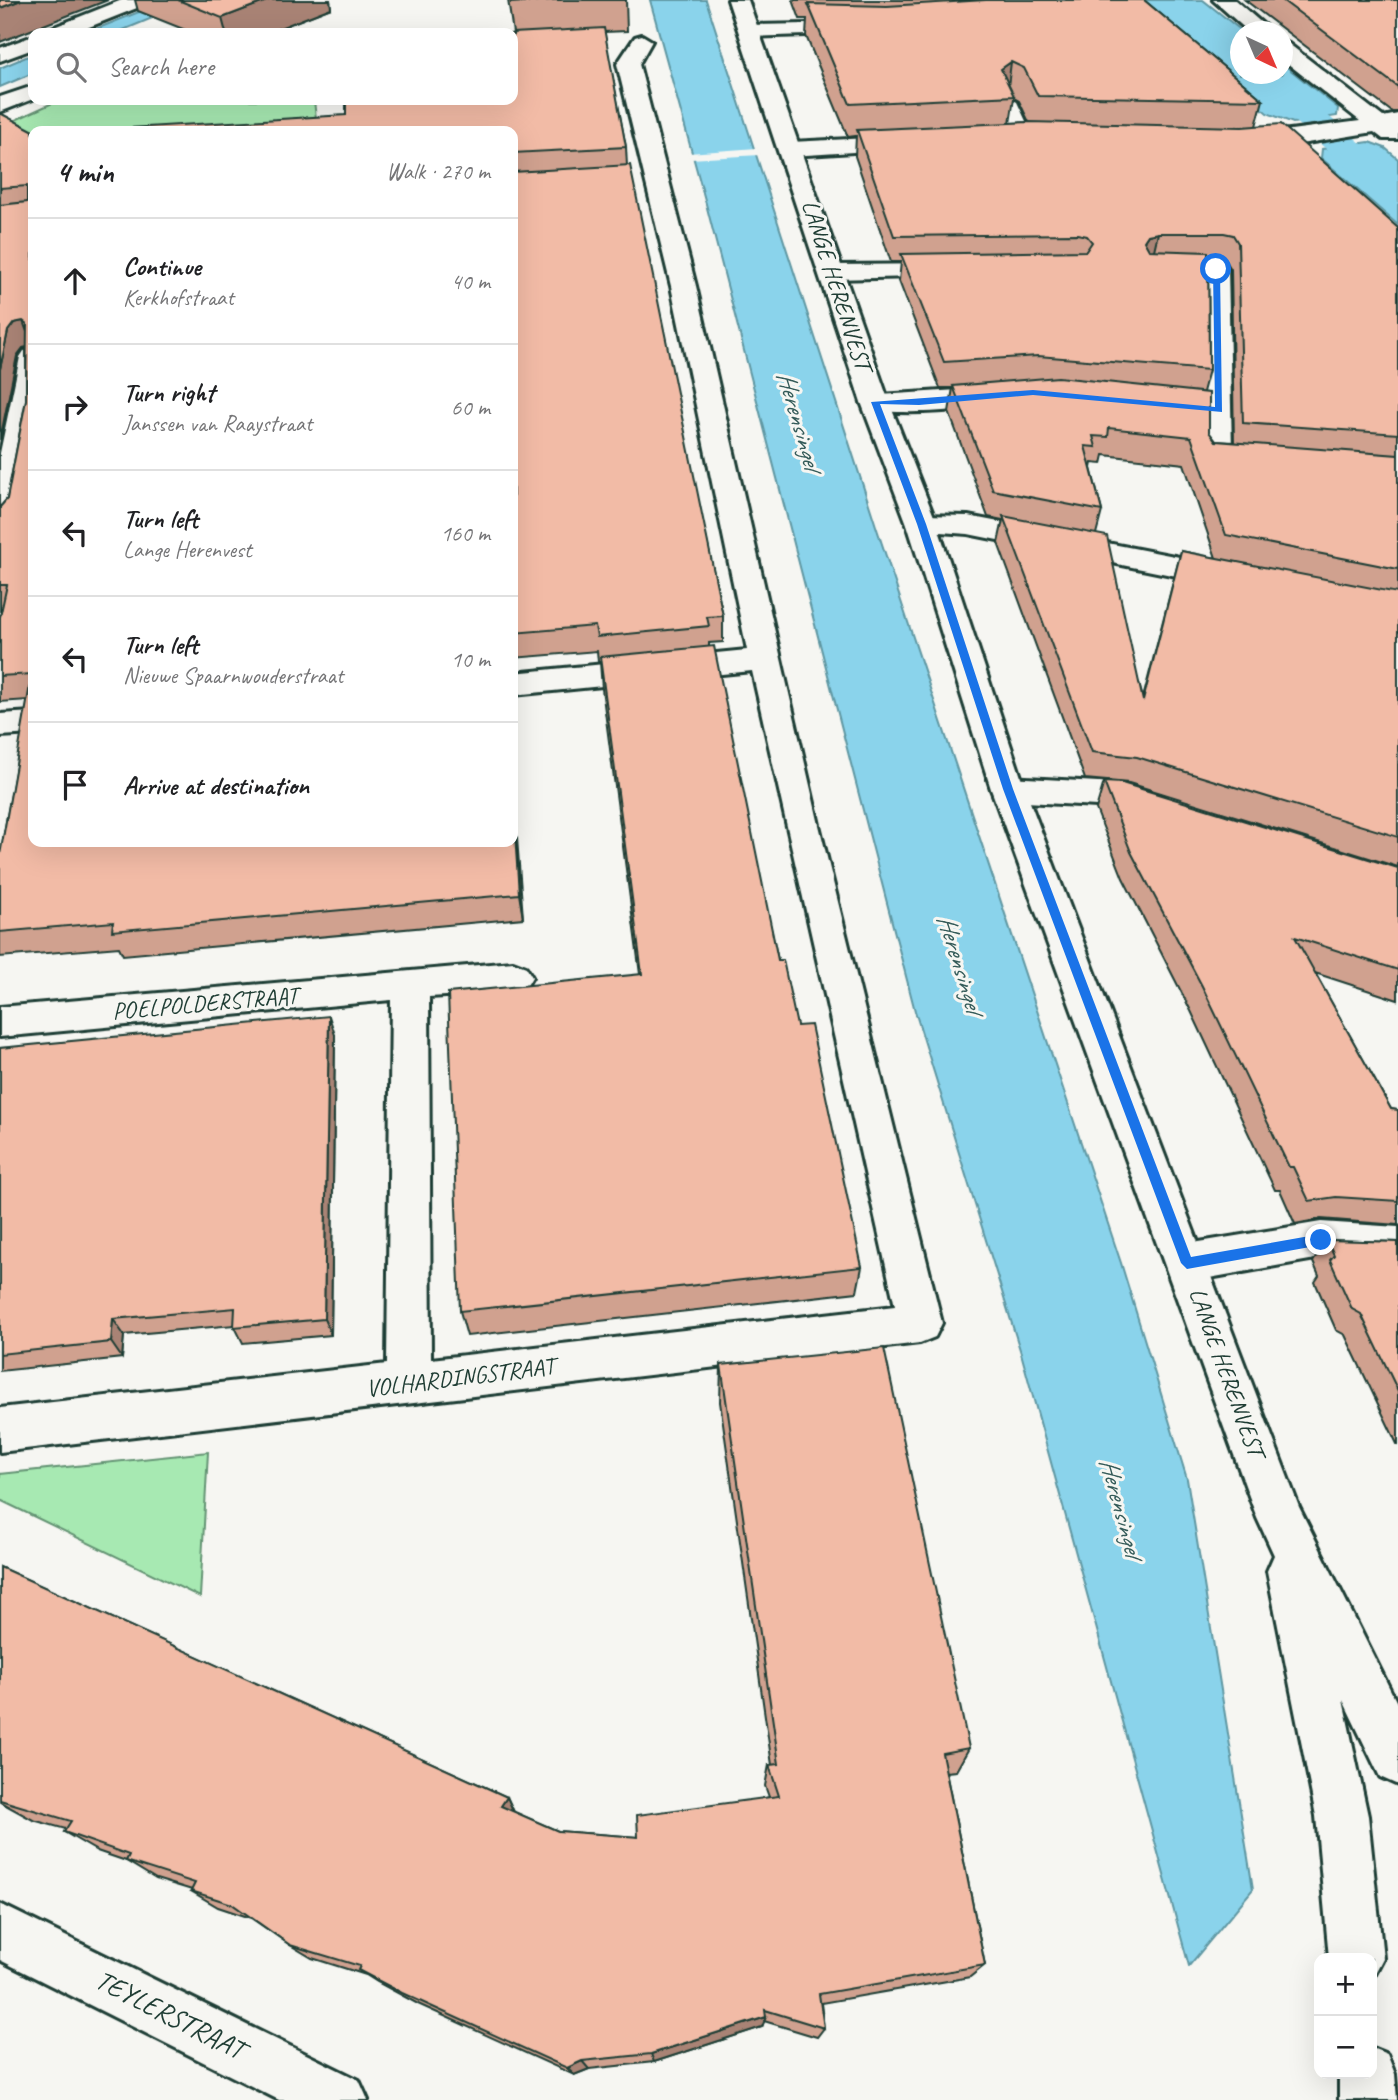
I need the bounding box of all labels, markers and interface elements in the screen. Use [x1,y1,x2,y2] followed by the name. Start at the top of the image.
[1230,21,1293,84] north arrow
[28,28,518,105] search box
[52,48,90,86] icon: search
[108,50,214,83] text: Search here
[56,153,113,191] text: 4 min
[386,157,490,186] text: Walk · 270 m
[795,196,881,380] street label: LANGE HERENVEST
[123,250,201,283] text: Continue
[1200,253,1231,284] route start
[56,262,94,300] icon: ahead
[451,267,490,296] text: 40 m
[123,283,234,312] text: Kerkhofstraat
[769,367,831,481] water label: Herensingel
[123,376,214,409] text: Turn right
[56,388,94,426] icon: right
[451,393,490,422] text: 60 m
[123,409,312,438] text: Janssen van Raaystraat
[123,502,198,535] text: Turn left
[56,514,94,552] icon: left
[441,519,490,548] text: 160 m
[123,535,252,564] text: Lange Herenvest
[123,628,198,661] text: Turn left
[56,640,94,678] icon: left
[451,645,490,674] text: 10 m
[123,661,343,690] text: Nieuwe Spaarnwouderstraat
[56,766,94,804] icon: arrive
[123,769,309,802] text: Arrive at destination
[930,910,993,1024] water label: Herensingel
[111,980,304,1026] street label: POELPOLDERSTRAAT
[1305,1224,1336,1255] route end
[1183,1284,1273,1466] street label: LANGE HERENVEST
[364,1350,562,1403] street label: VOLHARDINGSTRAAT
[1092,1454,1152,1568] water label: Herensingel
[1314,1953,1377,2079] map controls
[1314,1953,1377,2016] button: +
[90,1962,256,2070] street label: TEYLERSTRAAT
[1314,2016,1377,2079] button: −

